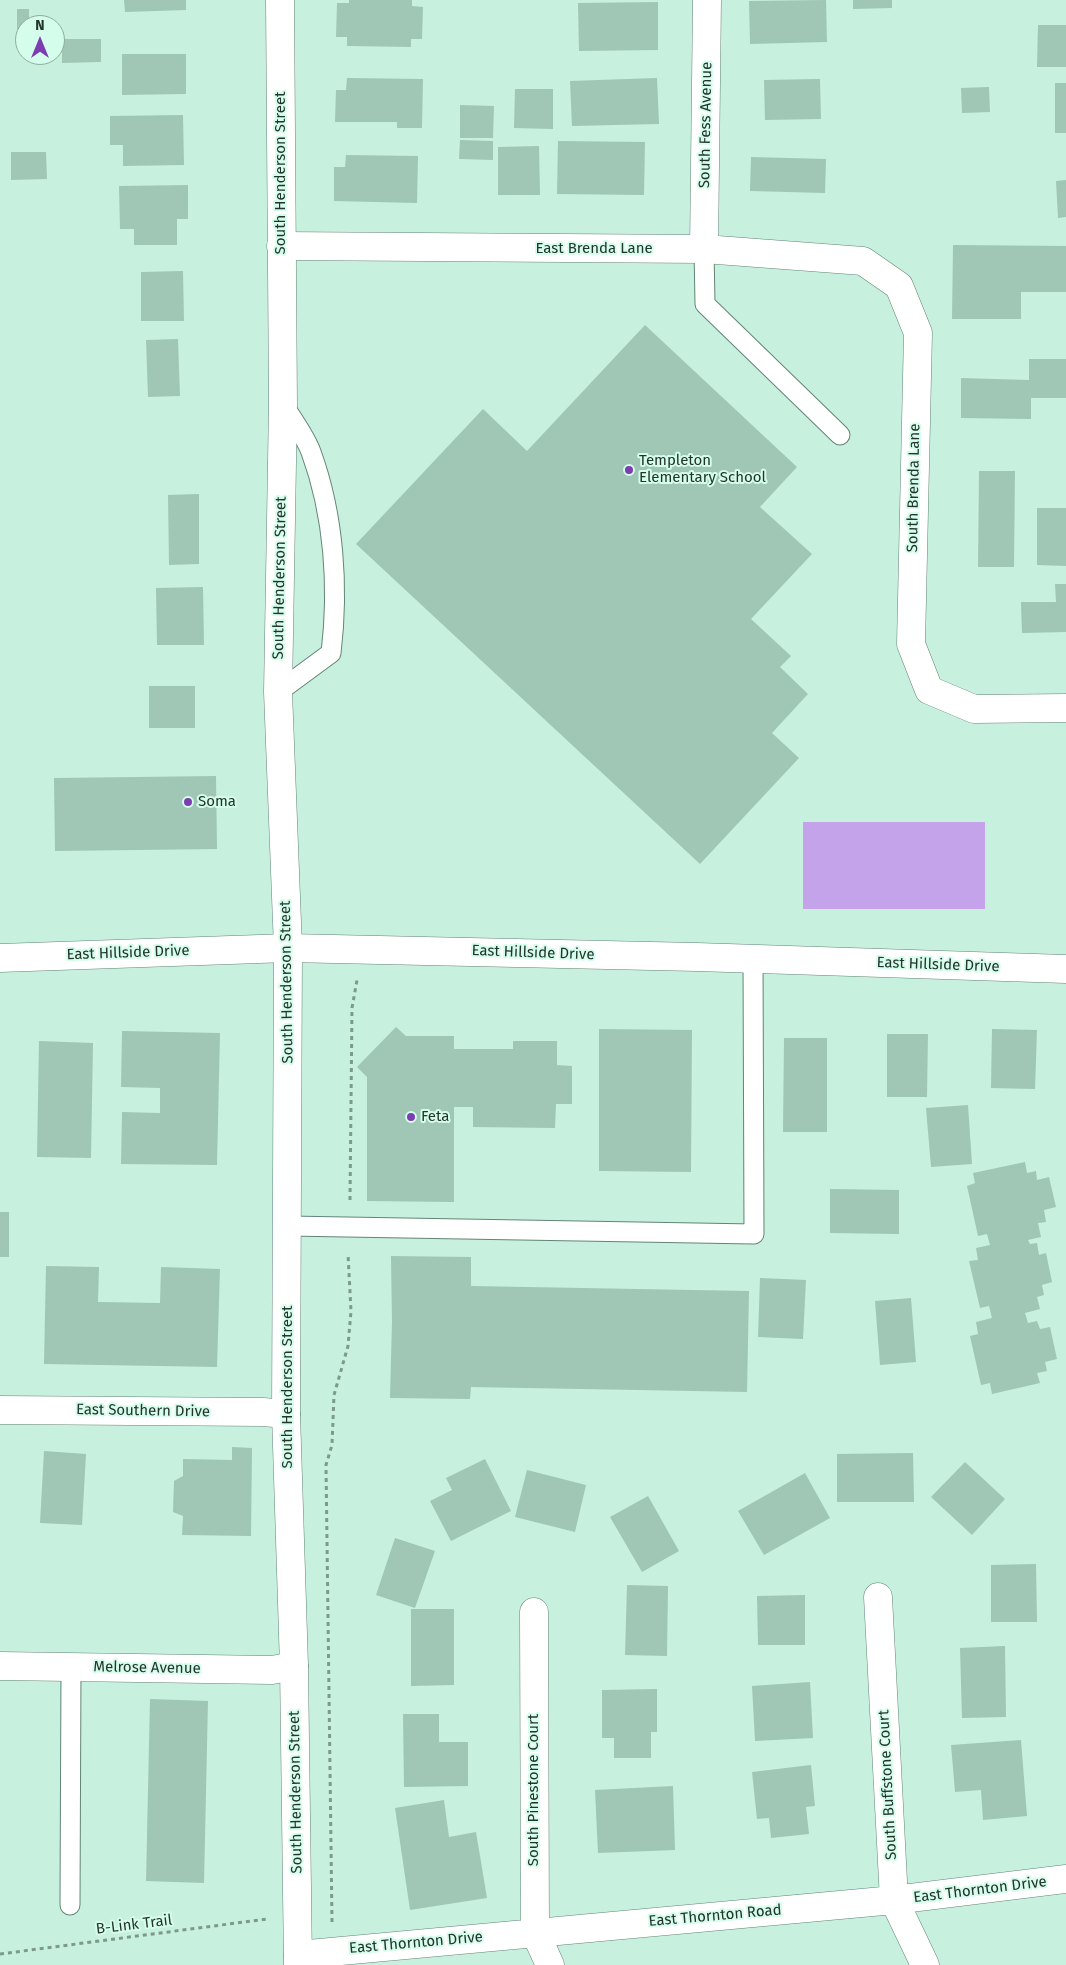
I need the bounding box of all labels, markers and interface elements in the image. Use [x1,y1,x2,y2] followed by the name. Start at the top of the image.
[15,15,65,65] north arrow
[35,17,45,34] text: N
[696,62,716,188] street label: South Fess Avenue
[272,92,290,254] street label: South Henderson Street
[535,240,653,258] street label: East Brenda Lane
[904,423,924,553] street label: South Brenda Lane
[639,452,766,487] place label: Templeton Elementary School
[623,464,635,476] marker: Templeton Elementary School
[270,496,290,660] street label: South Henderson Street
[198,793,236,811] place label: Soma
[182,796,194,808] marker: Soma
[277,900,297,1064] street label: South Henderson Street
[66,942,190,964] street label: East Hillside Drive
[471,942,595,964] street label: East Hillside Drive
[876,954,1000,976] street label: East Hillside Drive
[421,1108,449,1126] place label: Feta
[405,1111,417,1123] marker: Feta
[279,1306,297,1468] street label: South Henderson Street
[76,1401,210,1421] street label: East Southern Drive
[93,1658,201,1678] street label: Melrose Avenue
[875,1709,901,1861] street label: South Buffstone Court
[286,1710,306,1874] street label: South Henderson Street
[525,1714,543,1866] street label: South Pinestone Court
[912,1873,1048,1907] street label: East Thornton Drive
[648,1901,782,1931] street label: East Thornton Road
[95,1911,173,1939] street label: B-Link Trail
[348,1928,484,1958] street label: East Thornton Drive

